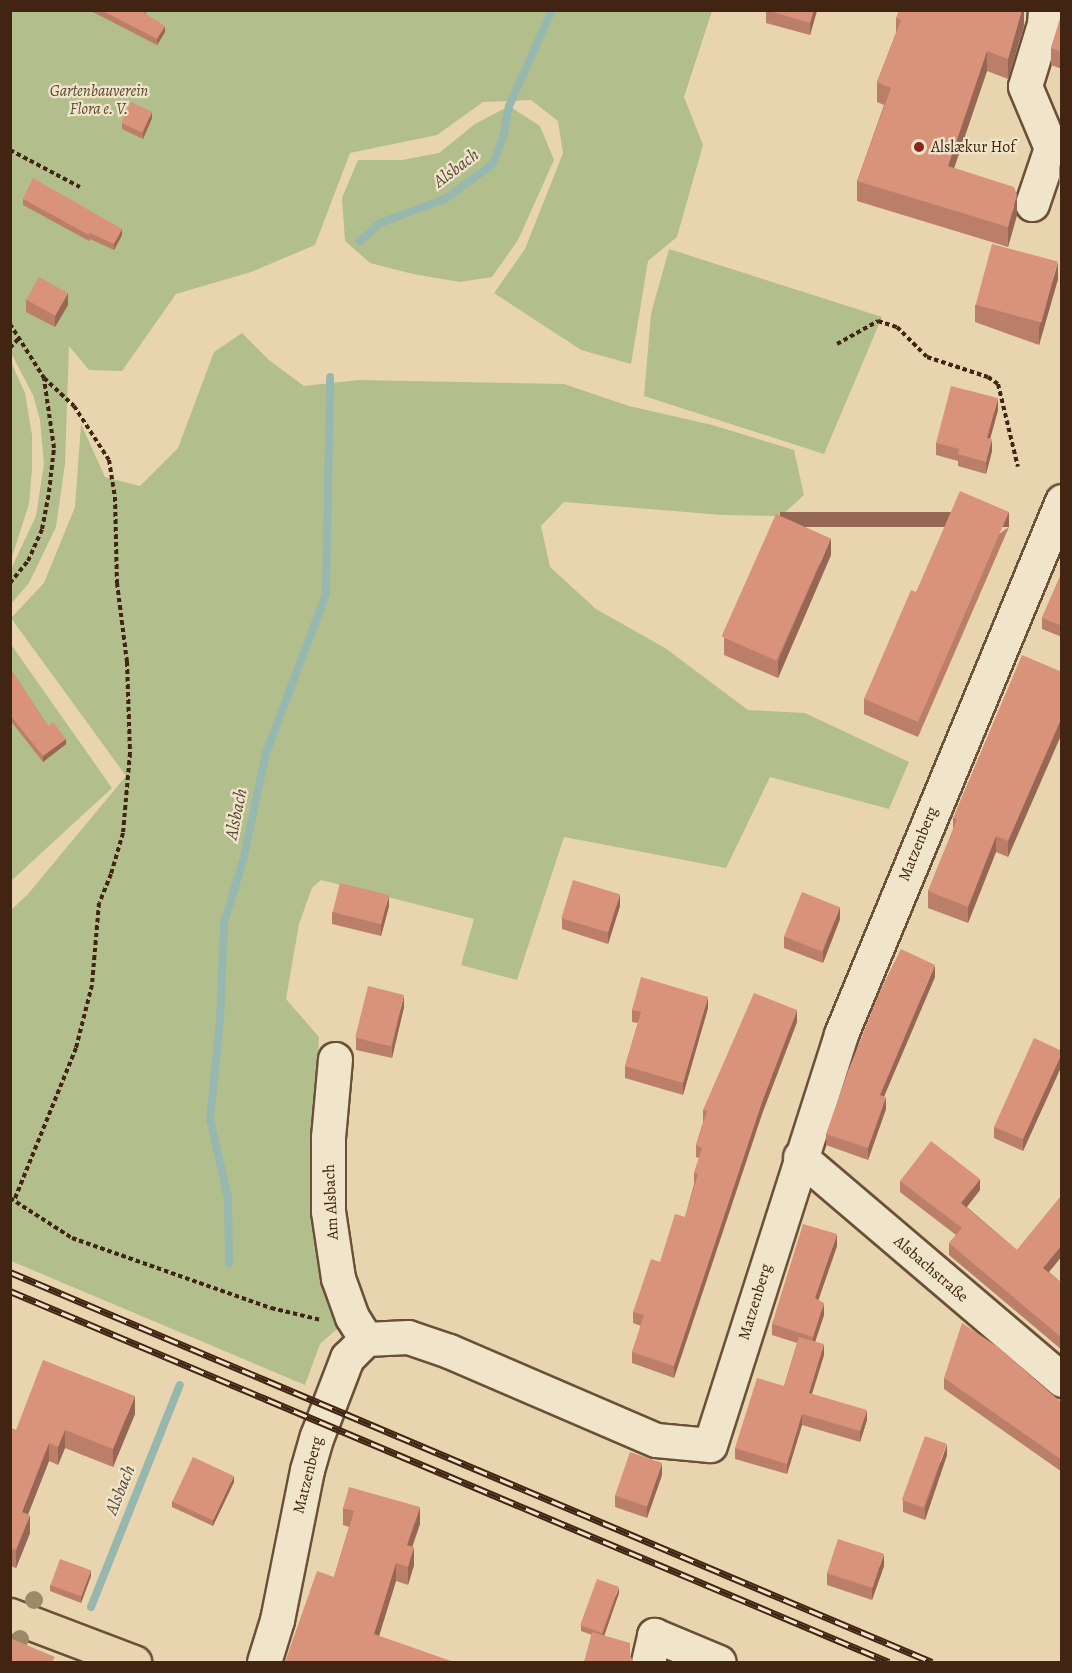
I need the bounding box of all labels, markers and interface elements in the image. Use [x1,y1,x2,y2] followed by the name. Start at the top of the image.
[50,81,148,119] park label: Gartenbauverein Flora e. V.
[931,137,1016,157] place label: Alslækur Hof
[912,140,926,154] marker: Alslækur Hof
[429,144,483,192] water label: Alsbach
[220,786,252,842] water label: Alsbach
[894,804,942,884] street label: Matzenberg
[319,1164,343,1240] street label: Am Alsbach
[890,1232,972,1306] street label: Alsbachstraße
[734,1261,776,1343] street label: Matzenberg
[289,1434,327,1516] street label: Matzenberg
[100,1462,140,1518] water label: Alsbach

